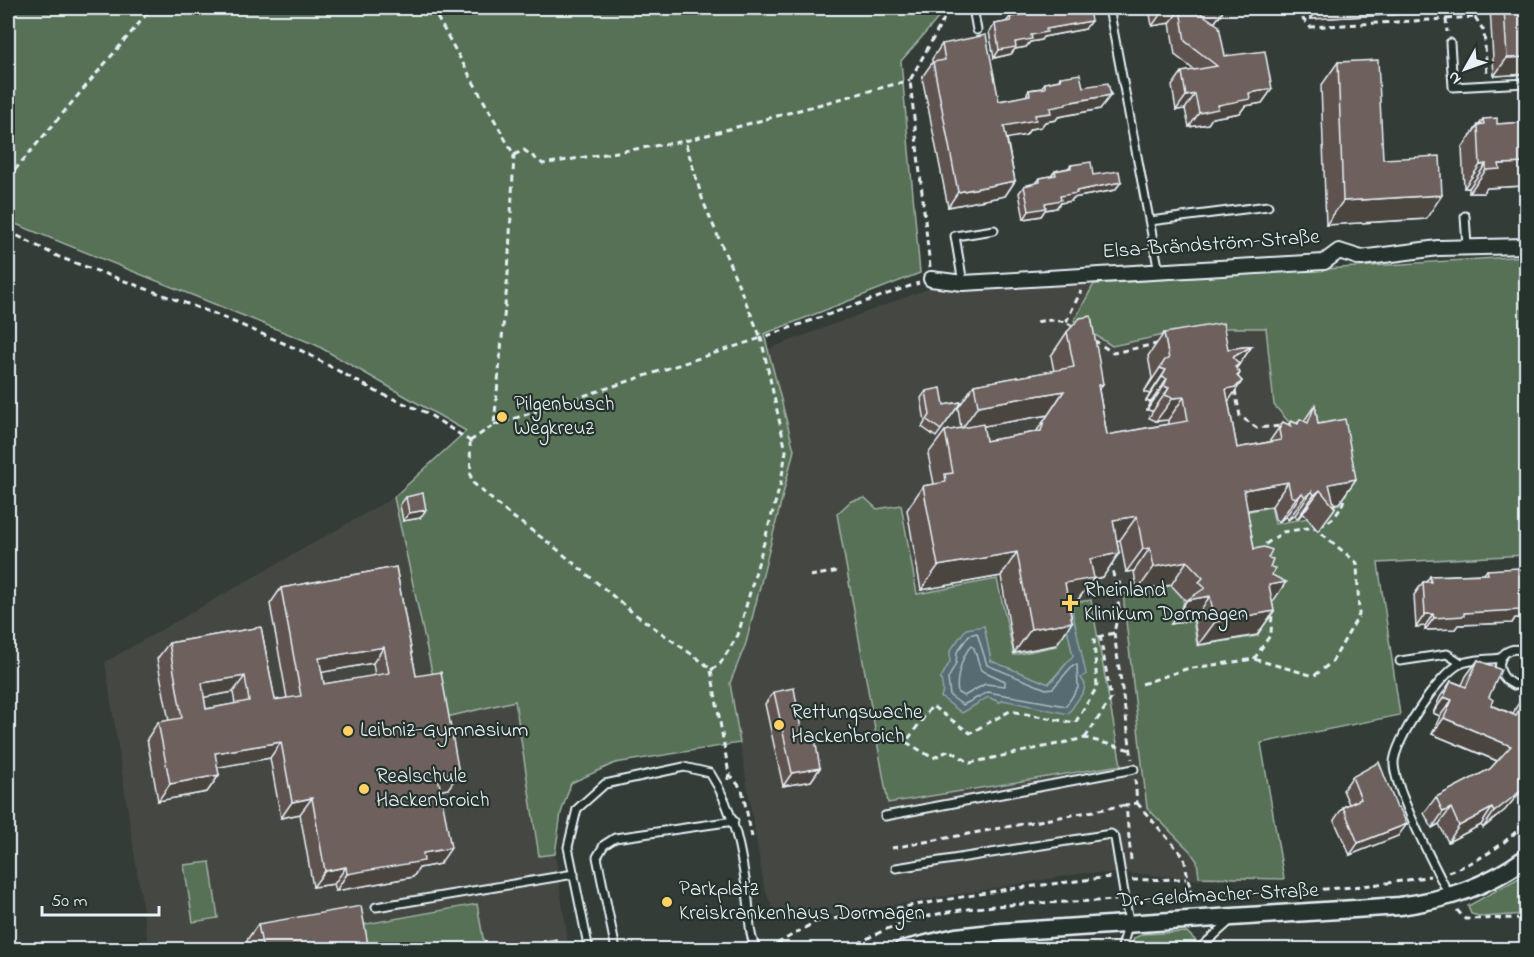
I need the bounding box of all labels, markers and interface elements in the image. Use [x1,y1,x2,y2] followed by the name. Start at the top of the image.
[1435,39,1495,99] north arrow
[1442,65,1468,89] text: N
[1101,222,1321,268] street label: Elsa-Brändström-Straße
[514,390,614,446] place label: Pilgenbusch Wegkreuz
[495,410,509,424] marker: Pilgenbusch Wegkreuz
[1084,576,1248,632] place label: Rheinland Klinikum Dormagen
[1061,594,1079,612] marker: Rheinland Klinikum Dormagen
[791,698,923,752] place label: Rettungswache Hackenbroich
[360,716,528,748] place label: Leibniz-Gymnasium
[772,718,786,732] marker: Rettungswache Hackenbroich
[341,724,355,738] marker: Leibniz-Gymnasium
[376,762,489,816] place label: Realschule Hackenbroich
[357,782,371,796] marker: Realschule Hackenbroich
[679,875,925,931] place label: Parkplatz Kreiskrankenhaus Dormagen
[1116,876,1320,916] street label: Dr.-Geldmacher-Straße
[42,879,159,917] scale bar
[51,889,88,915] text: 50 m
[660,895,674,909] marker: Parkplatz Kreiskrankenhaus Dormagen

